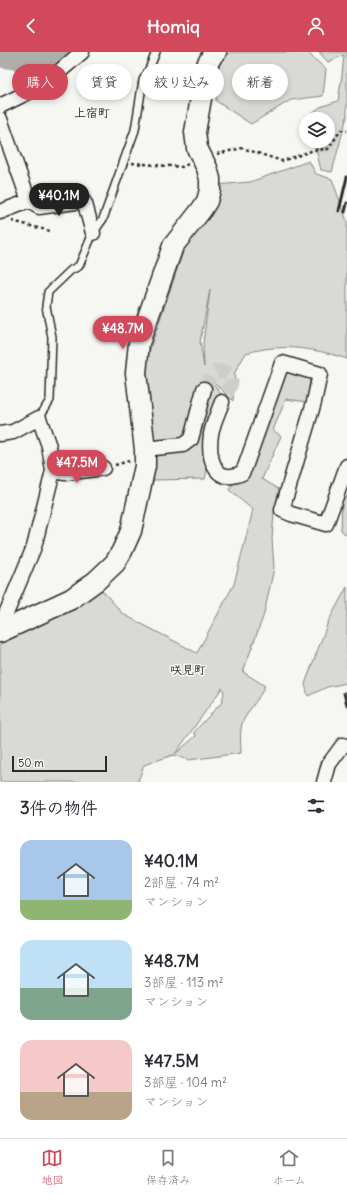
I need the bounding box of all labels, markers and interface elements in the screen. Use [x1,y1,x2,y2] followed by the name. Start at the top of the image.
[20,15,42,37] icon: back
[147,15,200,38] text: Homiq
[305,15,327,37] icon: person
[12,64,68,100] chip: 購入
[76,64,132,100] chip: 賃貸
[140,64,224,100] chip: 絞り込み
[232,64,288,100] chip: 新着
[74,105,110,120] district label: 上宿町
[299,112,335,148] map controls
[299,112,335,148] button: layers
[26,183,92,217] pin: ¥40.1M
[38,187,80,204] text: ¥40.1M
[90,316,156,350] pin: ¥48.7M
[102,320,144,337] text: ¥48.7M
[44,450,110,484] pin: ¥47.5M
[56,454,98,471] text: ¥47.5M
[170,662,206,677] district label: 咲見町
[12,754,107,773] scale bar
[18,756,44,770] text: 50 m
[305,795,327,817] icon: filters
[20,797,98,819] text: 3件の物件
[144,850,198,872] text: ¥40.1M
[52,856,100,904] icon: home
[144,874,219,891] text: 2部屋 · 74 m²
[144,893,208,910] text: マンション
[144,950,199,972] text: ¥48.7M
[52,956,100,1004] icon: home
[144,974,224,991] text: 3部屋 · 113 m²
[144,993,208,1010] text: マンション
[144,1050,199,1072] text: ¥47.5M
[52,1056,100,1104] icon: home
[144,1074,227,1091] text: 3部屋 · 104 m²
[144,1093,208,1110] text: マンション
[41,1147,63,1187] tab: 地図
[146,1147,190,1187] tab: 保存済み
[273,1147,306,1187] tab: ホーム

